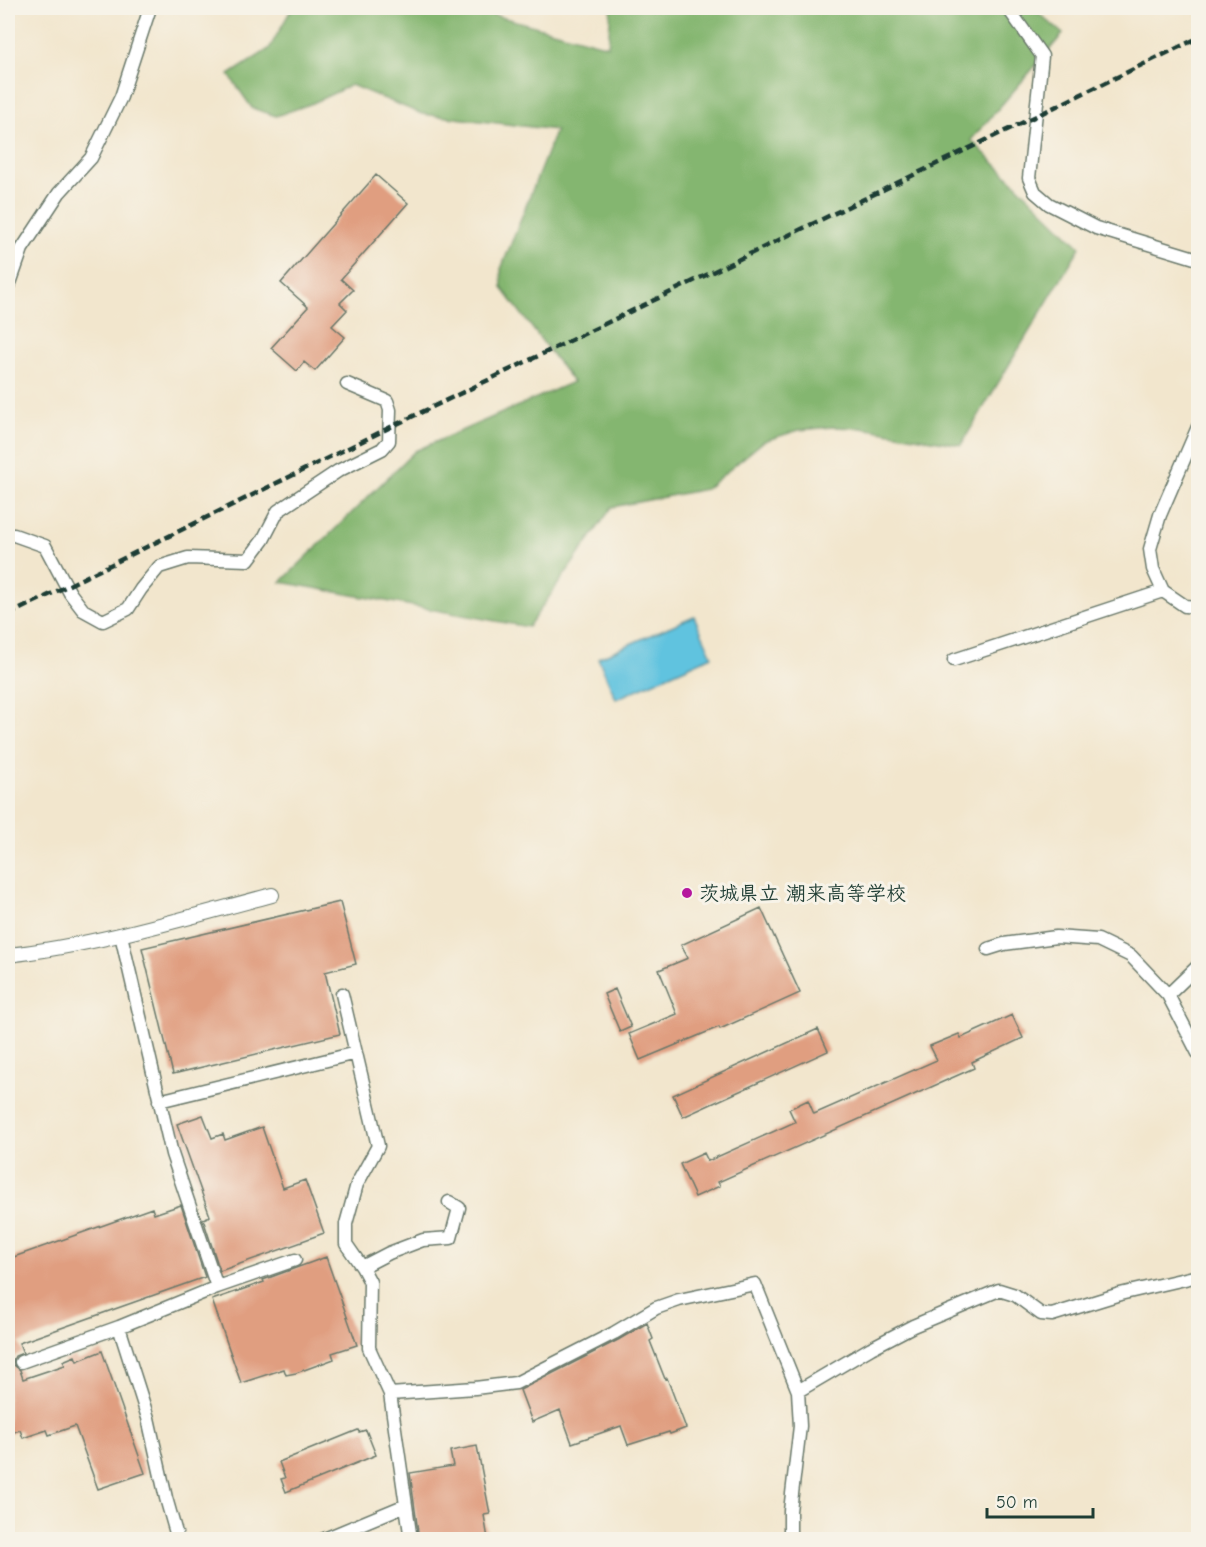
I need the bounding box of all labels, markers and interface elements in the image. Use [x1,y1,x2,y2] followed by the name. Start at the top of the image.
[699,882,906,905] place label: 茨城県立 潮来高等学校
[680,886,694,900] marker: 茨城県立 潮来高等学校
[987,1481,1094,1519] scale bar
[996,1492,1038,1513] text: 50 m

